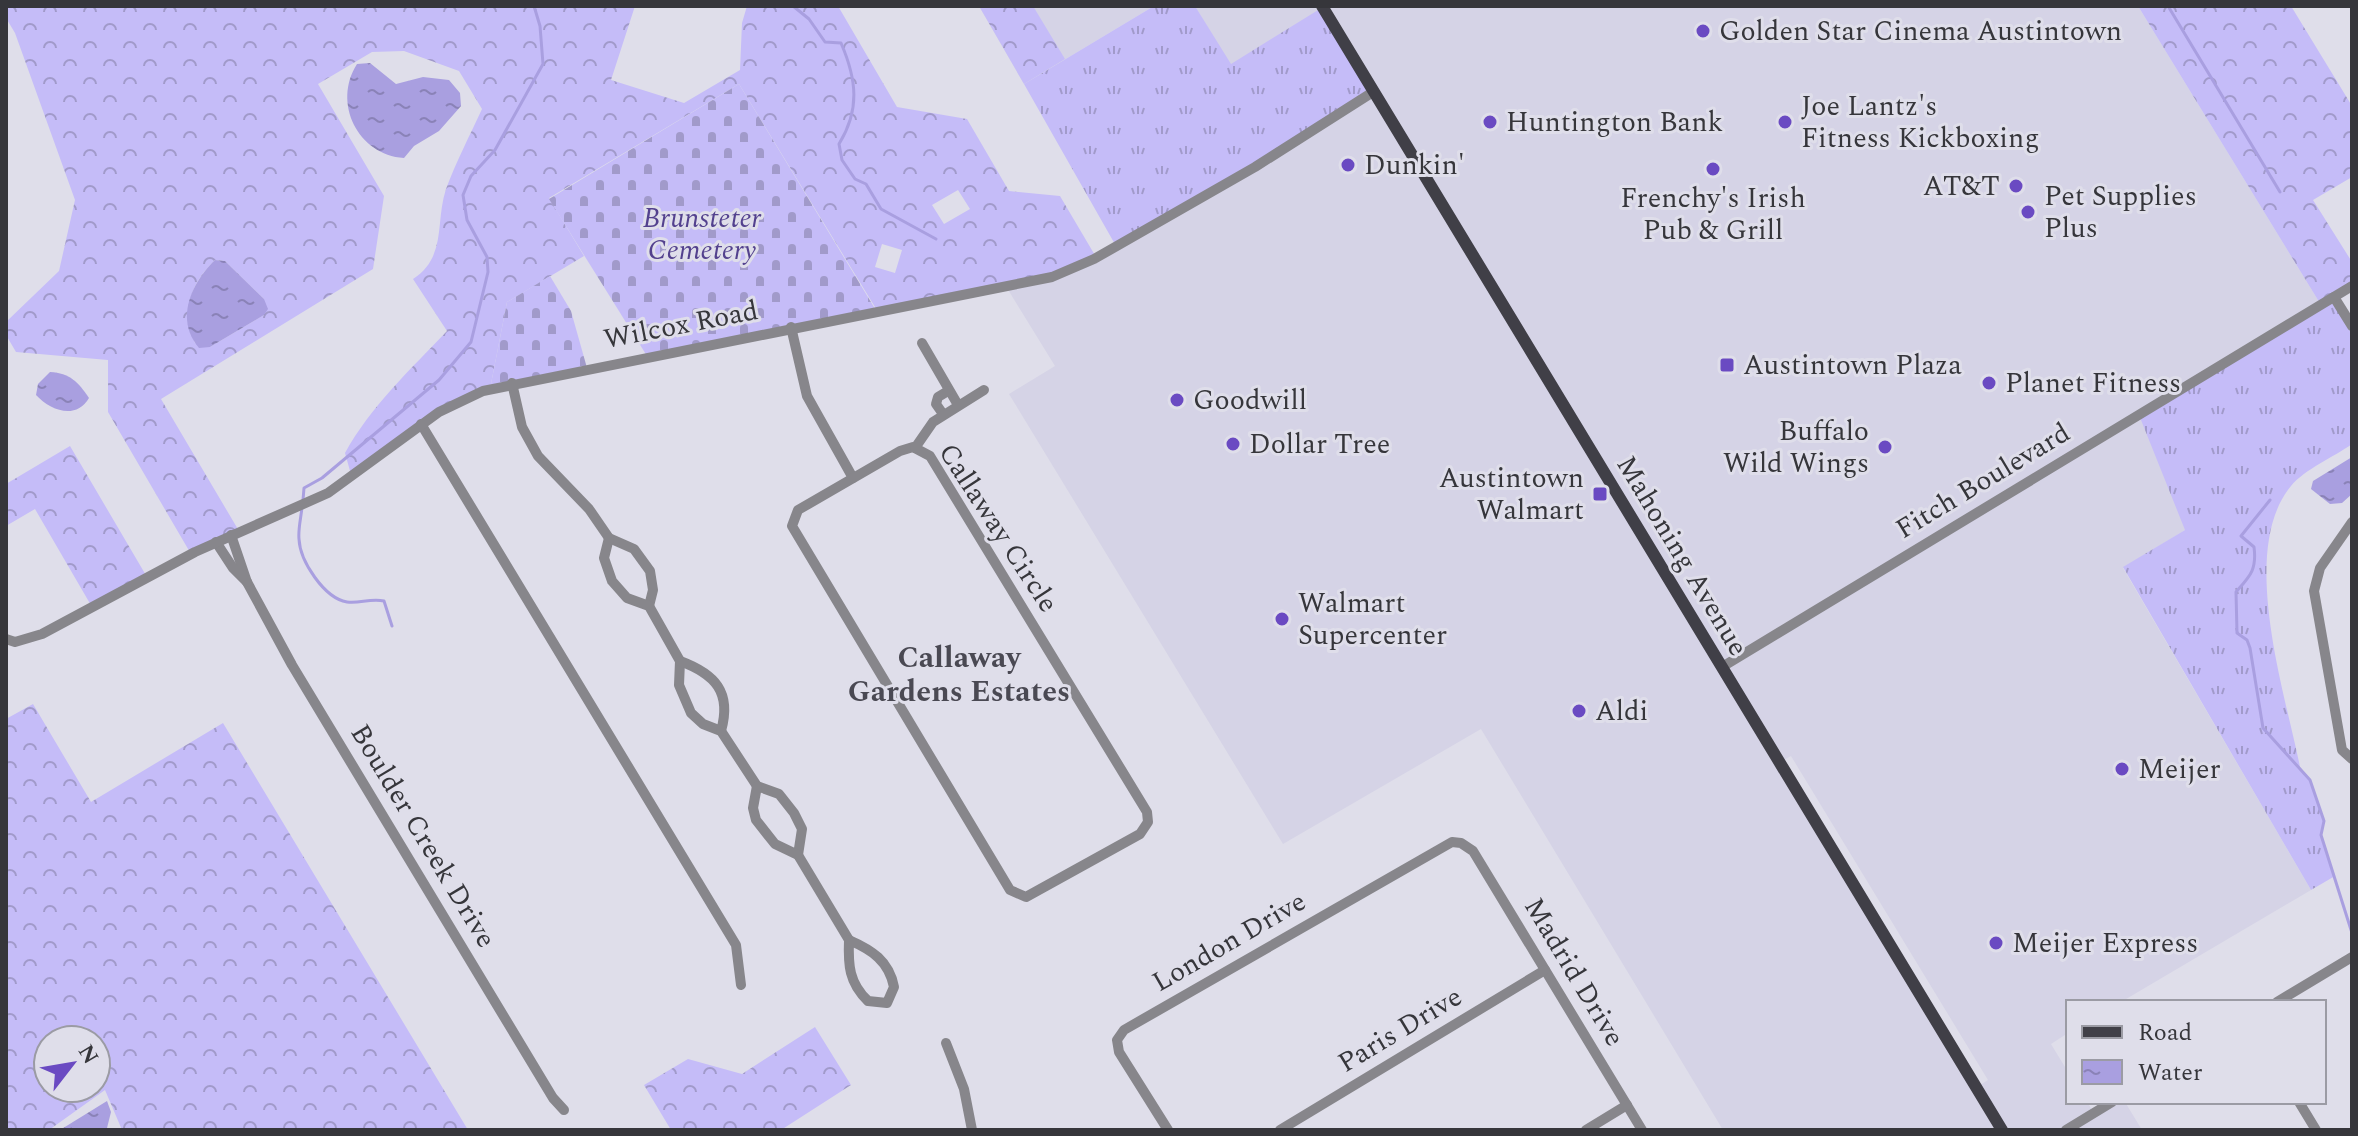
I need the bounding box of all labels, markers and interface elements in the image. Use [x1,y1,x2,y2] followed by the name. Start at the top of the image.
[1719,10,2122,53] place label: Golden Star Cinema Austintown
[1694,22,1712,40] marker: Golden Star Cinema Austintown
[1801,85,2039,160] place label: Joe Lantz's Fitness Kickboxing
[1506,101,1723,144] place label: Huntington Bank
[1481,113,1499,131] marker: Huntington Bank
[1776,113,1794,131] marker: Joe Lantz's Fitness Kickboxing
[1364,144,1465,187] place label: Dunkin'
[1339,156,1357,174] marker: Dunkin'
[1704,160,1722,178] marker: Frenchy's Irish Pub & Grill
[1923,165,2000,208] place label: AT&T
[2044,175,2197,250] place label: Pet Supplies Plus
[1620,177,1806,252] place label: Frenchy's Irish Pub & Grill
[2007,177,2025,195] marker: AT&T
[643,197,762,272] park label: Brunsteter Cemetery
[2019,203,2037,221] marker: Pet Supplies Plus
[600,289,762,361] street label: Wilcox Road
[1743,344,1962,387] place label: Austintown Plaza
[1718,356,1736,374] marker: Austintown Plaza
[2005,362,2181,405] place label: Planet Fitness
[1980,374,1998,392] marker: Planet Fitness
[1193,379,1307,422] place label: Goodwill
[1168,391,1186,409] marker: Goodwill
[1723,410,1869,485] place label: Buffalo Wild Wings
[1887,412,2079,550] street label: Fitch Boulevard
[1249,423,1390,466] place label: Dollar Tree
[927,435,1069,621] street label: Callaway Circle
[1224,435,1242,453] marker: Dollar Tree
[1876,438,1894,456] marker: Buffalo Wild Wings
[1605,447,1759,665] street label: Mahoning Avenue
[1439,457,1584,532] place label: Austintown Walmart
[1591,485,1609,503] marker: Austintown Walmart
[1298,582,1447,657] place label: Walmart Supercenter
[1273,610,1291,628] marker: Walmart Supercenter
[848,635,1070,715] district label: Callaway Gardens Estates
[1595,690,1648,733] place label: Aldi
[1570,702,1588,720] marker: Aldi
[339,716,507,956] street label: Boulder Creek Drive
[2138,748,2221,791] place label: Meijer
[2113,760,2131,778] marker: Meijer
[1144,880,1314,1004] street label: London Drive
[1512,889,1636,1055] street label: Madrid Drive
[2012,922,2198,965] place label: Meijer Express
[1987,934,2005,952] marker: Meijer Express
[1330,976,1470,1084] street label: Paris Drive
[2066,1000,2326,1104] legend
[2138,1015,2192,1051] text: Road
[32,1024,112,1104] north arrow
[69,1038,107,1071] text: N
[2138,1055,2202,1091] text: Water

